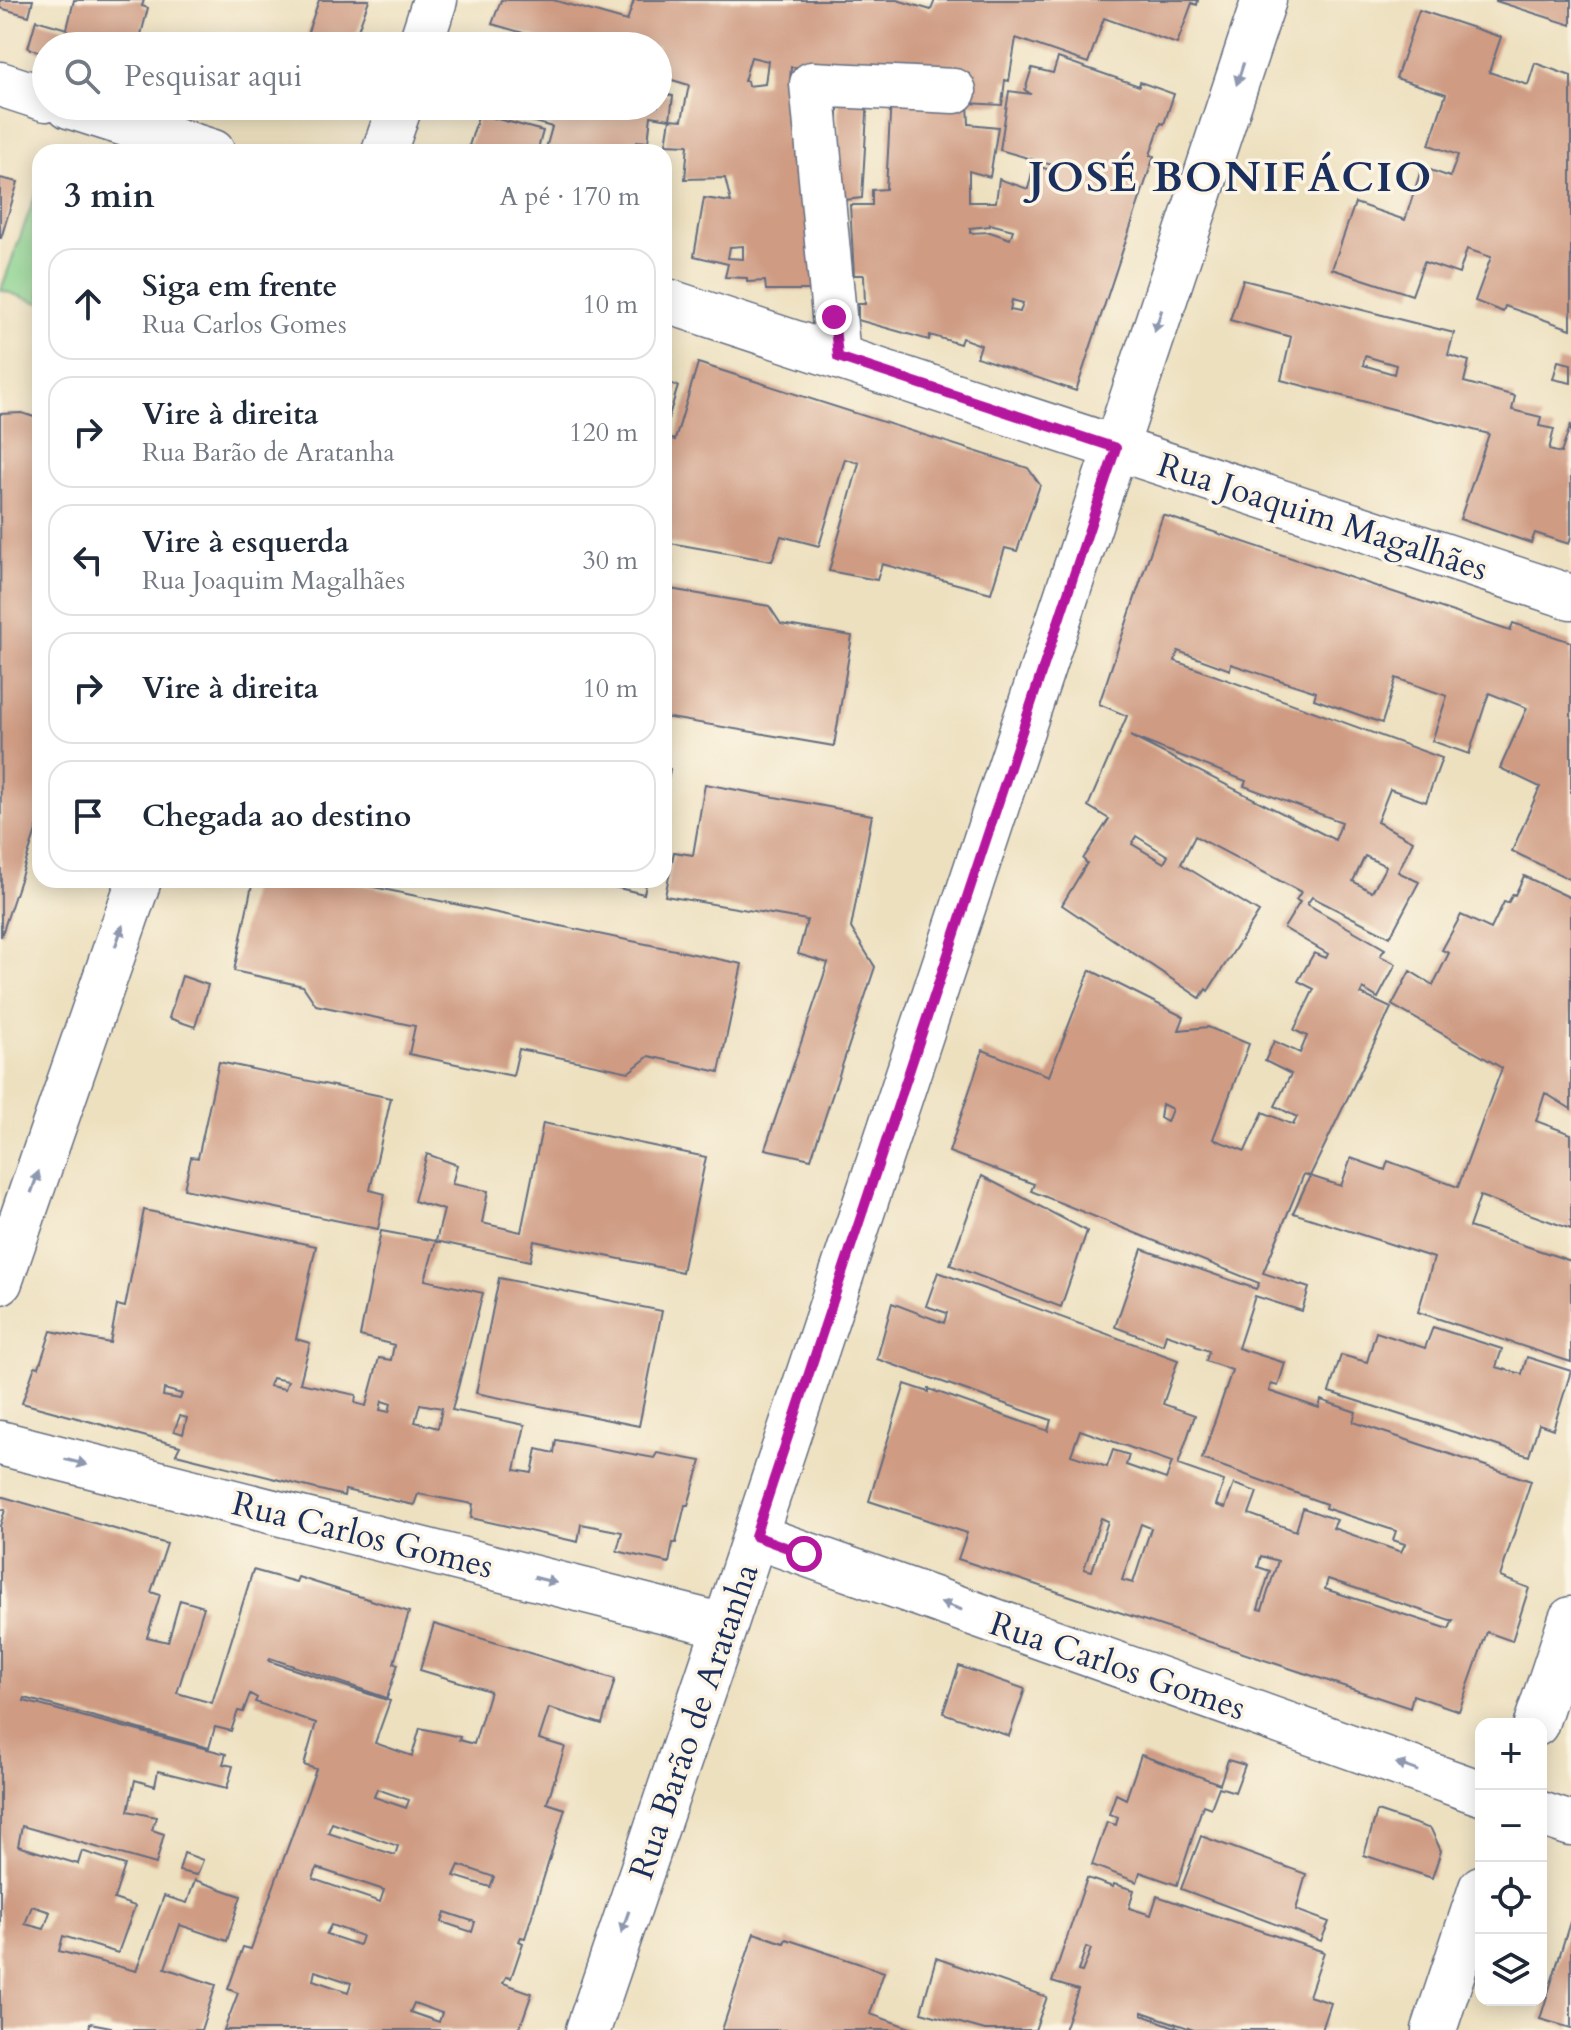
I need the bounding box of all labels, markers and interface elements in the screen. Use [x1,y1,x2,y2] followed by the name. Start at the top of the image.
[32,32,672,120] search box
[60,54,104,98] icon: search
[124,56,302,97] text: Pesquisar aqui
[1233,62,1245,86] one-way arrow
[1022,149,1434,206] district label: JOSÉ BONIFÁCIO
[64,173,155,219] text: 3 min
[499,179,640,214] text: A pé · 170 m
[142,266,337,307] text: Siga em frente
[66,282,110,326] icon: ahead
[582,287,638,322] text: 10 m
[816,299,852,335] route end
[142,307,347,342] text: Rua Carlos Gomes
[1151,309,1164,333] one-way arrow
[142,394,319,435] text: Vire à direita
[66,410,110,454] icon: right
[569,415,638,450] text: 120 m
[142,435,395,470] text: Rua Barão de Aratanha
[1152,442,1494,592] street label: Rua Joaquim Magalhães
[142,522,349,563] text: Vire à esquerda
[66,538,110,582] icon: left
[582,543,638,578] text: 30 m
[142,563,405,598] text: Rua Joaquim Magalhães
[66,666,110,710] icon: right
[142,668,319,709] text: Vire à direita
[582,671,638,706] text: 10 m
[66,794,110,838] icon: arrive
[142,796,411,837] text: Chegada ao destino
[114,924,126,948] one-way arrow
[29,1170,41,1194] one-way arrow
[63,1456,88,1469] one-way arrow
[227,1480,498,1590] street label: Rua Carlos Gomes
[786,1536,822,1572] route start
[618,1557,770,1885] street label: Rua Barão de Aratanha
[533,1574,558,1586] one-way arrow
[939,1599,963,1611] one-way arrow
[984,1601,1252,1731] street label: Rua Carlos Gomes
[1475,1718,1547,2006] map controls
[1475,1718,1547,1790] button: +
[1395,1760,1419,1772] one-way arrow
[1475,1790,1547,1862] button: −
[1475,1862,1547,1934] button: locate
[618,1911,630,1935] one-way arrow
[1475,1934,1547,2006] button: layers

